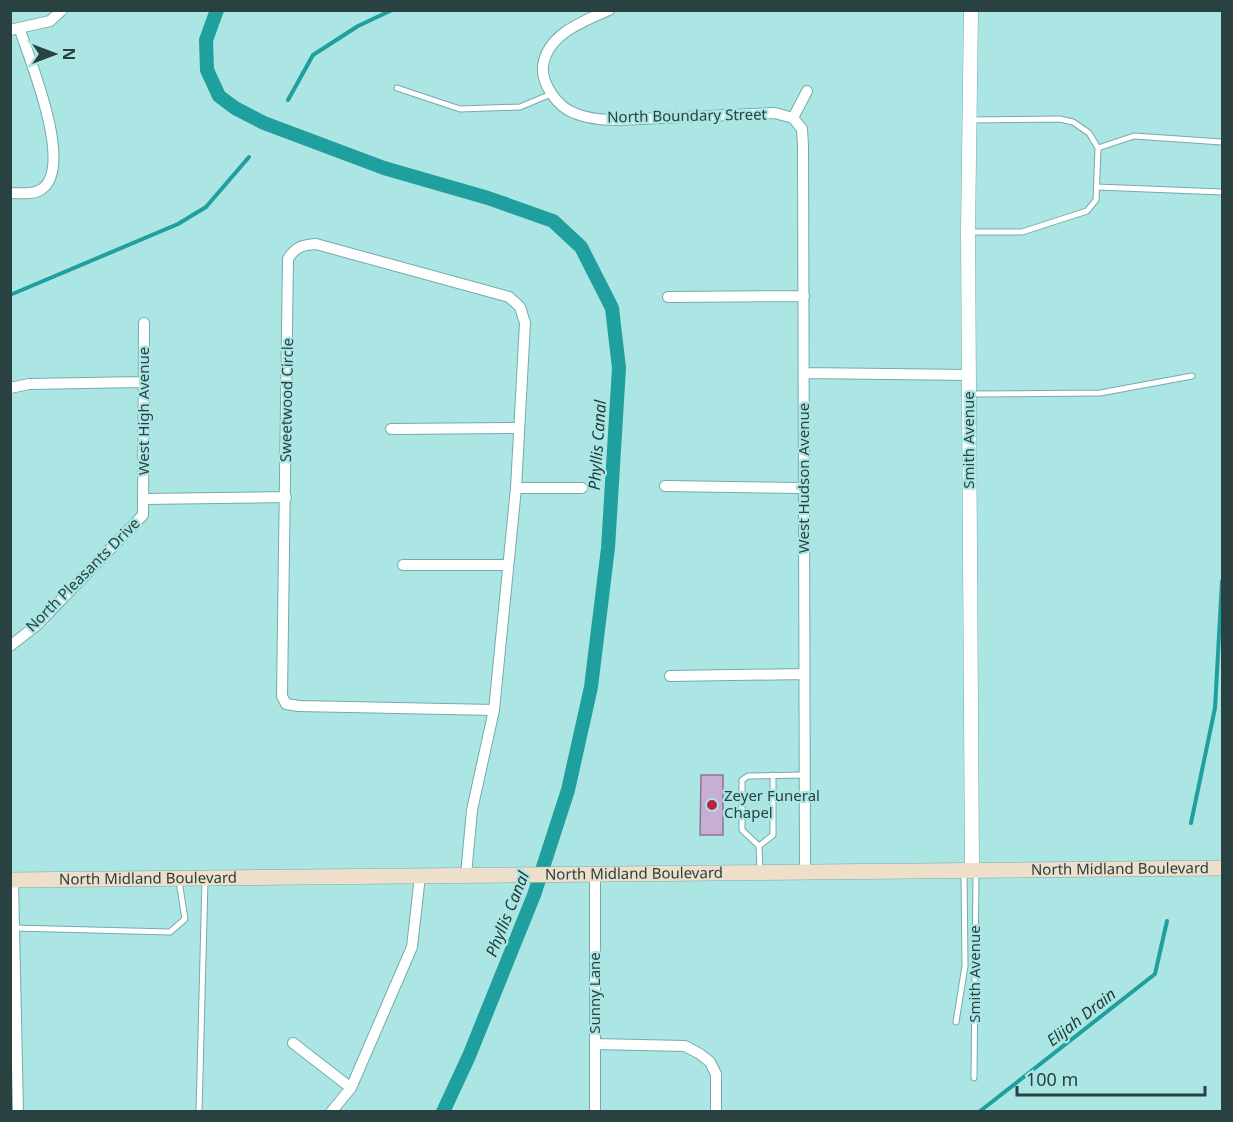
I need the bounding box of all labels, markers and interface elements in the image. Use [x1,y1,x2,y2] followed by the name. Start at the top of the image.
[24,24,84,84] north arrow
[58,47,80,61] text: N
[607,104,768,126] street label: North Boundary Street
[275,338,297,462] street label: Sweetwood Circle
[133,347,153,475] street label: West High Avenue
[958,391,978,489] street label: Smith Avenue
[583,398,611,491] water label: Phyllis Canal
[793,403,813,553] street label: West Hudson Avenue
[21,513,144,636] street label: North Pleasants Drive
[724,785,820,822] place label: Zeyer Funeral Chapel
[705,798,719,812] marker: Zeyer Funeral Chapel
[1031,857,1209,879] street label: North Midland Boulevard
[545,862,723,884] street label: North Midland Boulevard
[59,867,237,889] street label: North Midland Boulevard
[480,867,534,960] water label: Phyllis Canal
[964,925,984,1023] street label: Smith Avenue
[584,952,604,1034] street label: Sunny Lane
[1042,983,1120,1051] water label: Elijah Drain
[1017,1059,1204,1097] scale bar
[1026,1067,1078,1091] text: 100 m

